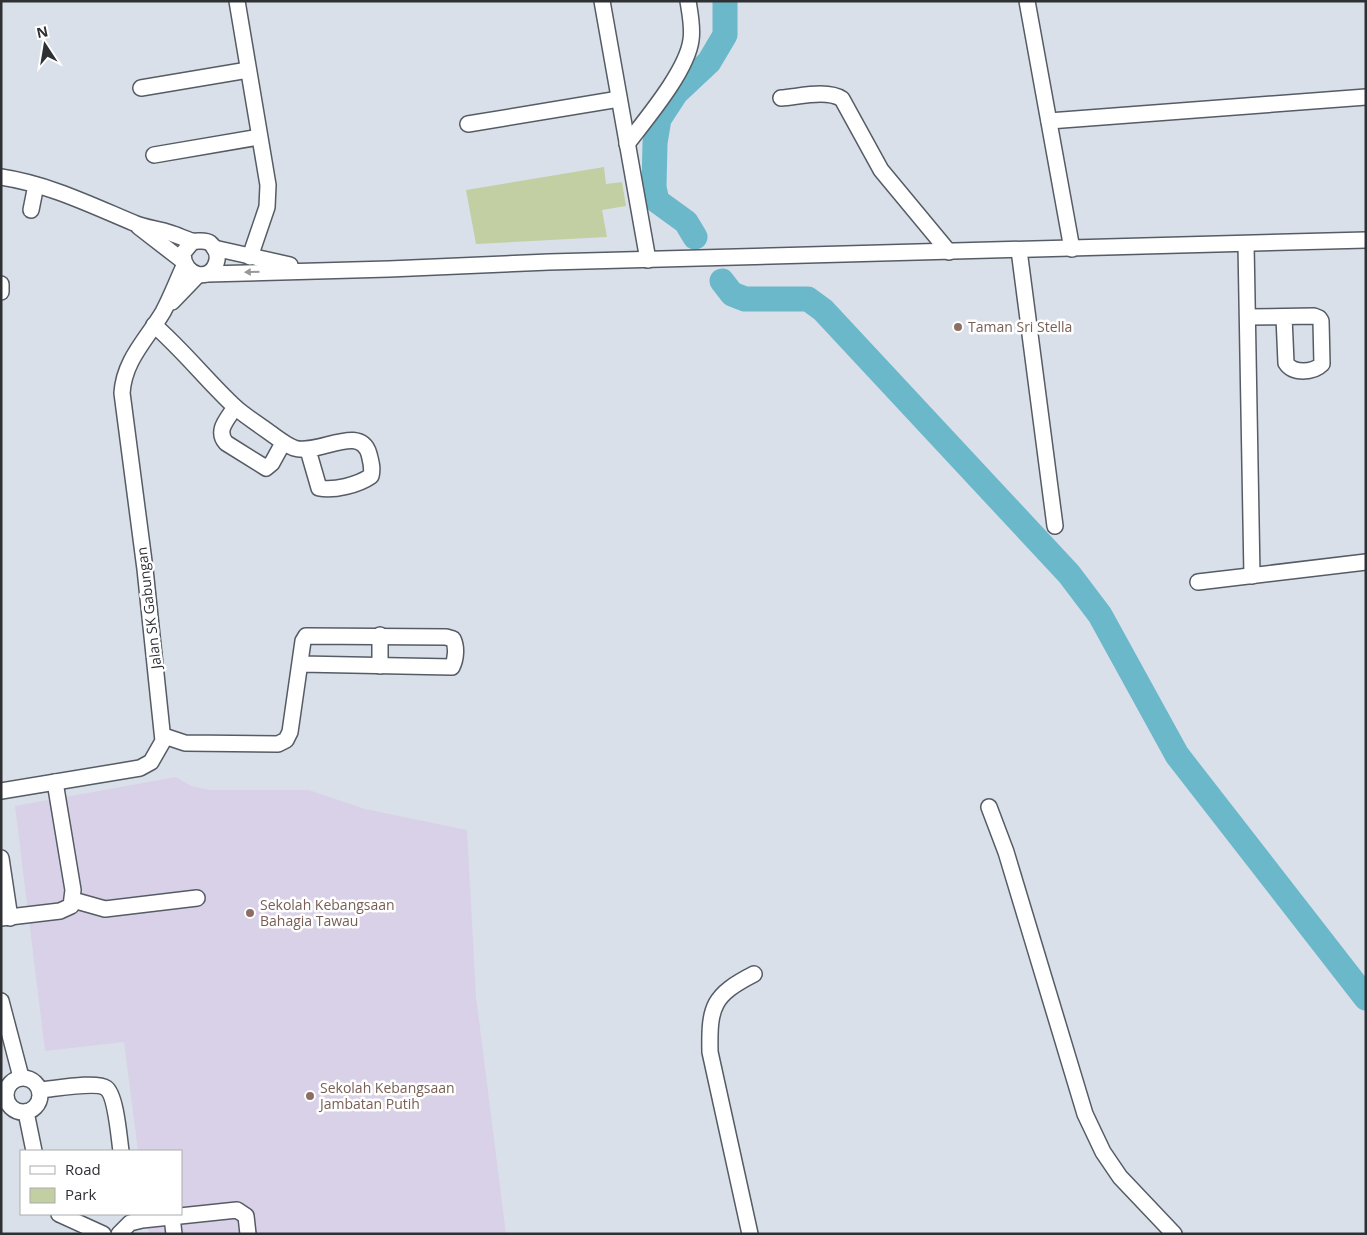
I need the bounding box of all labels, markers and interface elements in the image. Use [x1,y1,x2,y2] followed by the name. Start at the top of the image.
[20,20,70,70] north arrow
[35,21,50,42] text: N
[244,269,260,277] one-way arrow
[968,317,1072,336] place label: Taman Sri Stella
[952,321,964,333] marker: Taman Sri Stella
[132,546,166,672] street label: Jalan SK Gabungan
[260,895,395,930] place label: Sekolah Kebangsaan Bahagia Tawau
[244,907,256,919] marker: Sekolah Kebangsaan Bahagia Tawau
[318,1078,455,1113] place label: Sekolah Kebangsaan Jambatan Putih
[304,1090,316,1102] marker: Sekolah Kebangsaan Jambatan Putih
[20,1150,182,1215] legend
[65,1159,101,1179] text: Road
[65,1184,96,1204] text: Park

